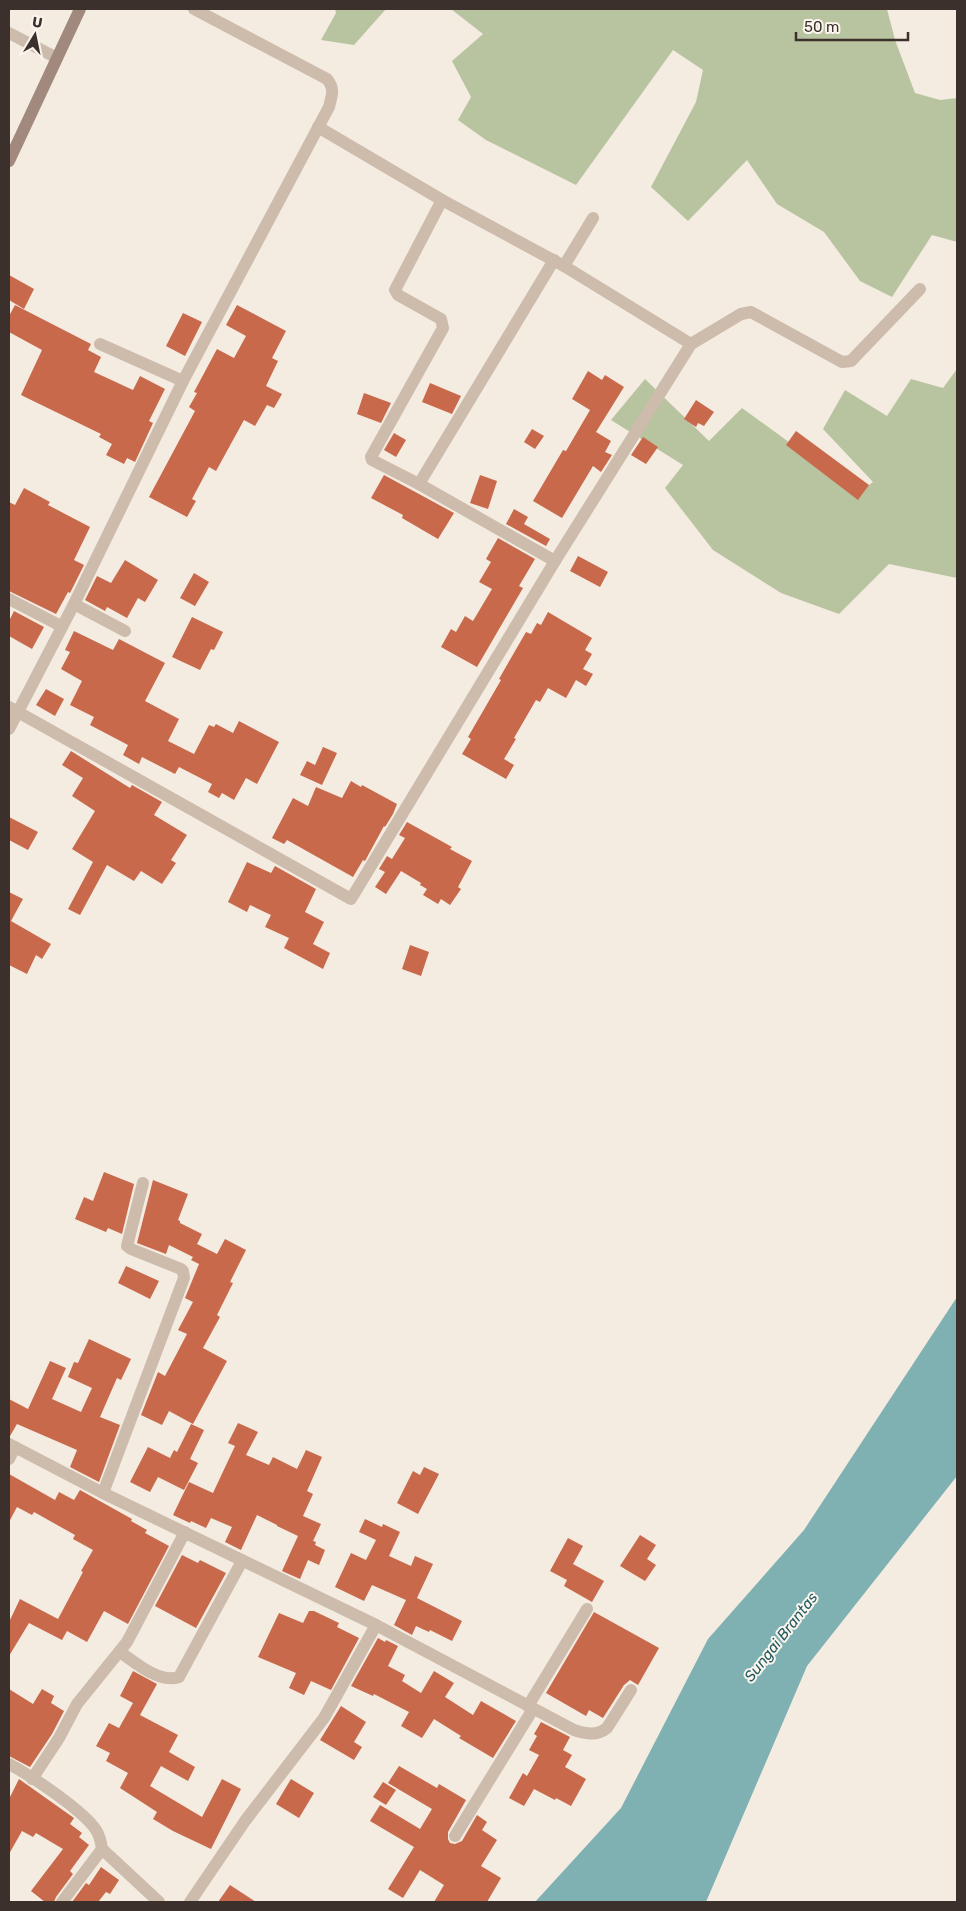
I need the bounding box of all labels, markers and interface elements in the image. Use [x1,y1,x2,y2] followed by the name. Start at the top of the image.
[10,10,60,60] north arrow
[796,10,908,42] scale bar
[31,13,44,32] text: U
[804,18,839,36] text: 50 m
[741,1589,822,1685] water label: Sungai Brantas

